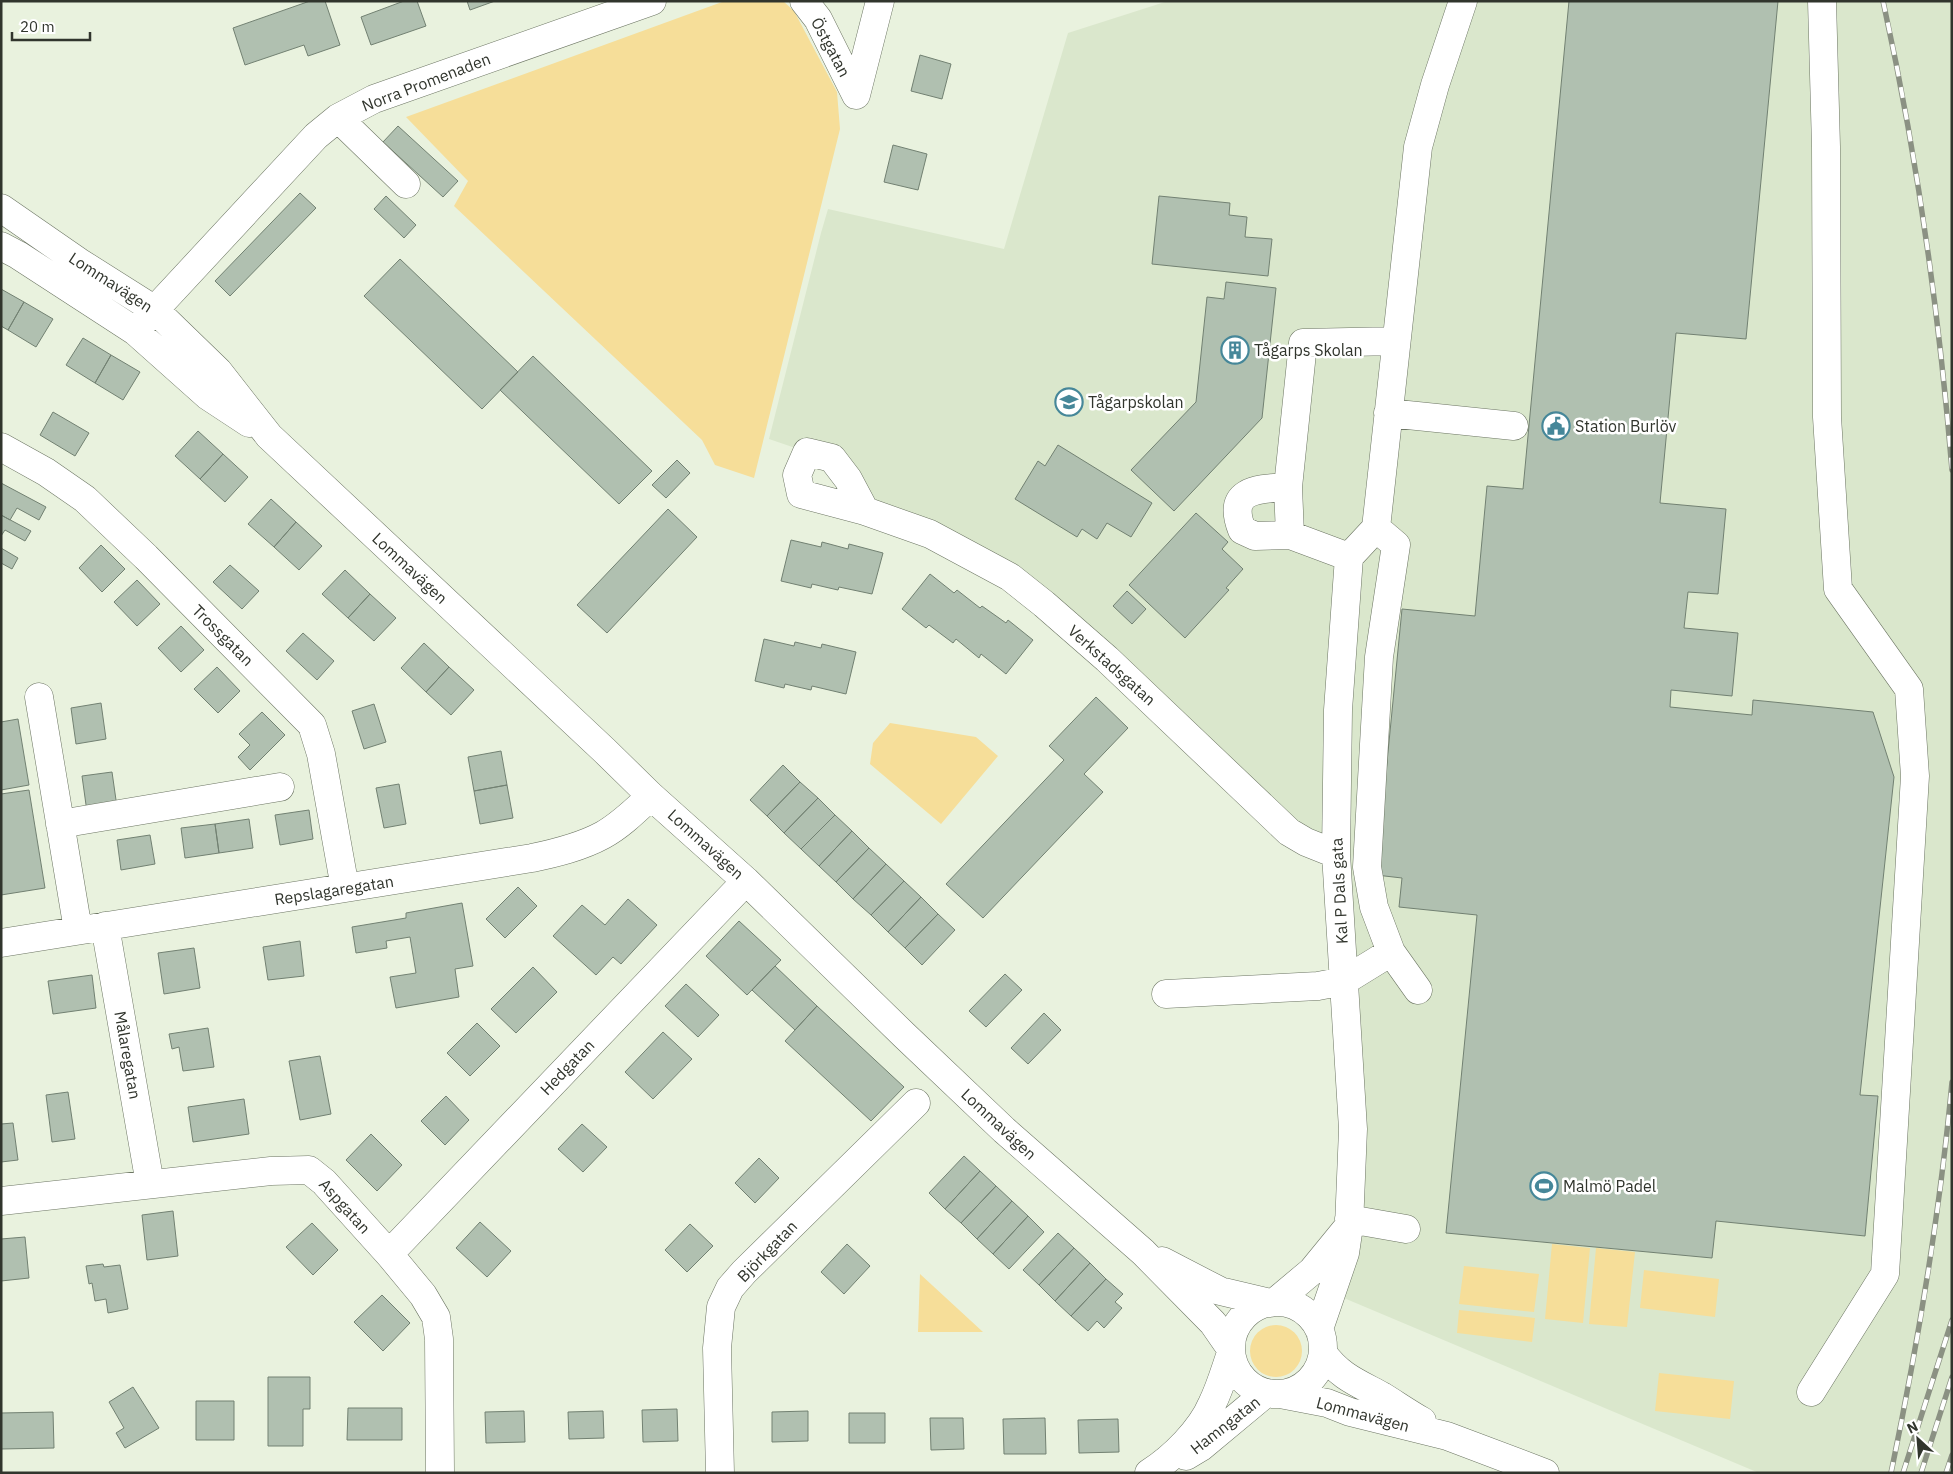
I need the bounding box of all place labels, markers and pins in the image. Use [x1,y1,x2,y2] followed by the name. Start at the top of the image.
[1220,335,1250,365] building icon: Tågarps Skolan
[1254,340,1363,360] place label: Tågarps Skolan
[1054,387,1084,417] school or university icon: Tågarpskolan
[1088,392,1184,412] place label: Tågarpskolan
[1541,411,1571,441] public building icon: Station Burlöv
[1575,416,1676,436] place label: Station Burlöv
[1529,1171,1559,1201] sports icon: Malmö Padel
[1563,1176,1656,1196] place label: Malmö Padel

